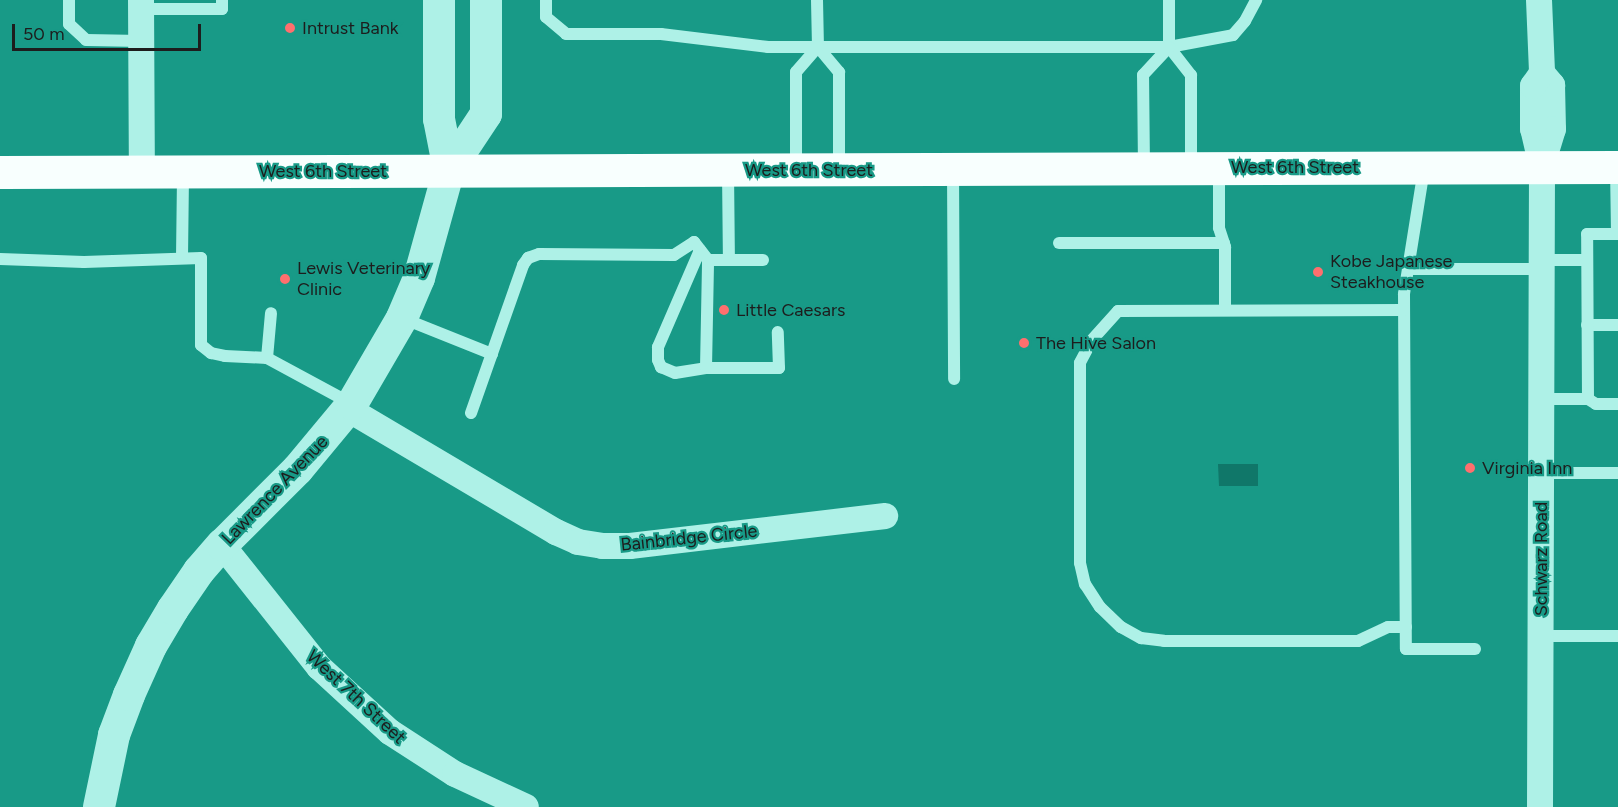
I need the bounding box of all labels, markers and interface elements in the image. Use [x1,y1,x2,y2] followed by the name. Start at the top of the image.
[15,12,204,50] scale bar
[302,17,398,39] place label: Intrust Bank
[283,21,297,35] marker: Intrust Bank
[23,23,65,45] text: 50 m
[1231,156,1359,178] street label: West 6th Street
[745,159,873,181] street label: West 6th Street
[259,160,387,182] street label: West 6th Street
[1330,251,1452,294] place label: Kobe Japanese Steakhouse
[297,258,430,300] place label: Lewis Veterinary Clinic
[1311,265,1325,279] marker: Kobe Japanese Steakhouse
[278,272,292,286] marker: Lewis Veterinary Clinic
[736,299,845,321] place label: Little Caesars
[717,303,731,317] marker: Little Caesars
[1036,332,1156,354] place label: The Hive Salon
[1017,336,1031,350] marker: The Hive Salon
[217,431,333,549] street label: Lawrence Avenue
[1482,457,1572,479] place label: Virginia Inn
[1463,461,1477,475] marker: Virginia Inn
[1530,502,1552,616] street label: Schwarz Road
[620,520,758,556] street label: Bainbridge Circle
[302,646,410,748] street label: West 7th Street

